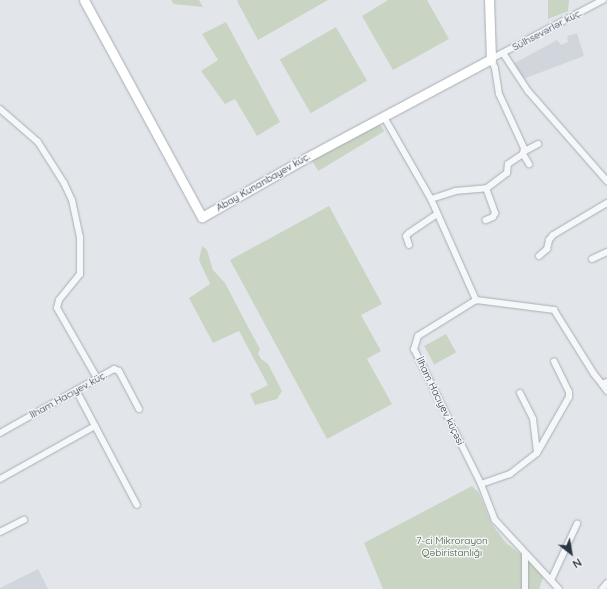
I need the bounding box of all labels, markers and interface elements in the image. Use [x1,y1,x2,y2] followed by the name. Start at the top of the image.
[510,7,584,53] street label: Sülhsevərlər küç.
[214,150,312,214] street label: Abay Kunanbayev küç.
[413,355,467,447] street label: İlham Hacıyev küçəsi
[27,369,109,421] street label: İlham Hacıyev küç.
[551,533,591,573] north arrow
[416,534,488,558] park label: 7-ci Mikrorayon Qəbiristanlığı
[570,555,584,571] text: N

